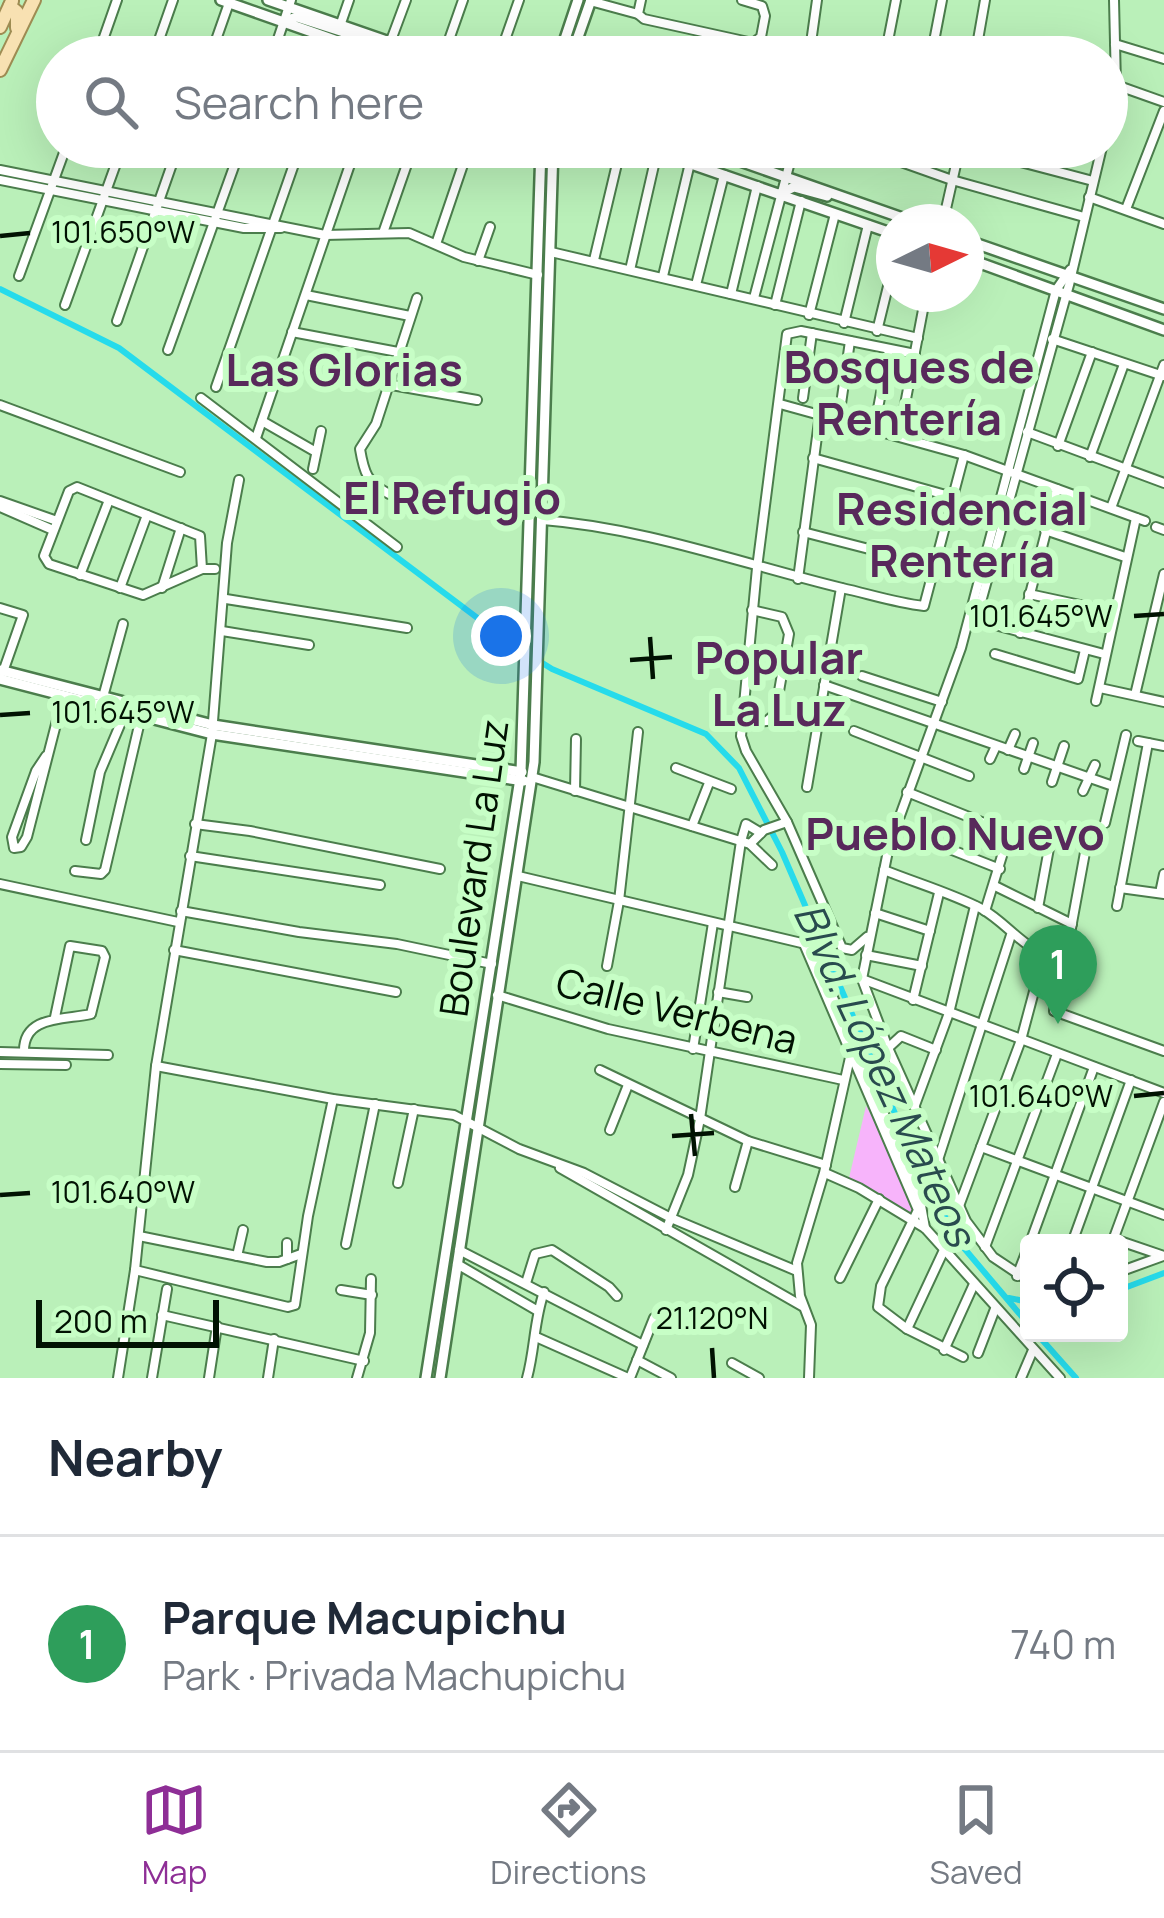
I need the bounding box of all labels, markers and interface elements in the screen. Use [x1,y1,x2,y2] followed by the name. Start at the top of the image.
[36,36,1128,168] search box
[78,69,144,135] icon: search
[174,71,424,133] text: Search here
[876,204,984,312] north arrow
[51,211,195,252] text: 101.650°W
[783,335,1035,449] district label: Bosques de Rentería
[225,338,463,400] district label: Las Glorias
[343,466,561,528] district label: El Refugio
[836,477,1088,591] district label: Residencial Rentería
[969,595,1113,636] text: 101.645°W
[471,606,531,666] your location
[695,626,863,740] district label: Popular La Luz
[51,691,195,732] text: 101.645°W
[425,716,521,1020] street label: Boulevard La Luz
[805,802,1105,864] district label: Pueblo Nuevo
[781,893,992,1258] water label: Blvd. López Mateos
[1019,925,1097,1024] pin: 1
[551,954,803,1066] street label: Calle Verbena
[969,1075,1113,1116] text: 101.640°W
[51,1171,195,1212] text: 101.640°W
[1020,1234,1128,1342] map controls
[1020,1234,1128,1342] button: locate
[36,1294,219,1347] scale bar
[656,1297,768,1338] text: 21.120°N
[54,1298,148,1343] text: 200 m
[48,1422,223,1491] text: Nearby
[162,1586,567,1648] text: Parque Macupichu
[78,1617,96,1671] text: 1
[1010,1617,1116,1671] text: 740 m
[162,1648,626,1702] text: Park · Privada Machupichu
[141,1777,207,1894] tab: Map
[490,1777,647,1894] tab: Directions
[930,1777,1023,1894] tab: Saved

